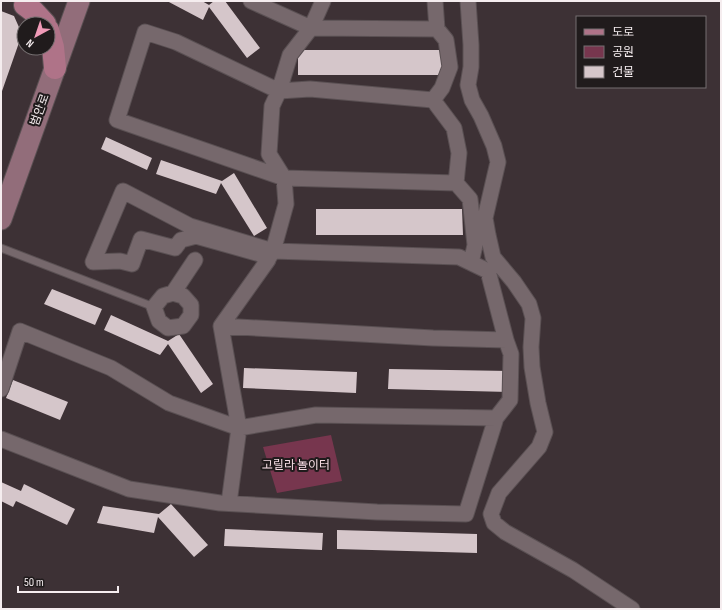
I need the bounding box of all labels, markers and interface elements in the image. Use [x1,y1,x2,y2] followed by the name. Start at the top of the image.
[16,16,56,56] north arrow
[576,16,706,88] legend
[612,25,634,40] text: 도로
[23,36,36,50] text: N
[612,45,634,60] text: 공원
[612,65,634,80] text: 건물
[27,92,53,128] street label: 범안로
[262,458,330,473] park label: 고릴라 놀이터
[18,568,118,594] scale bar
[24,575,44,590] text: 50 m

